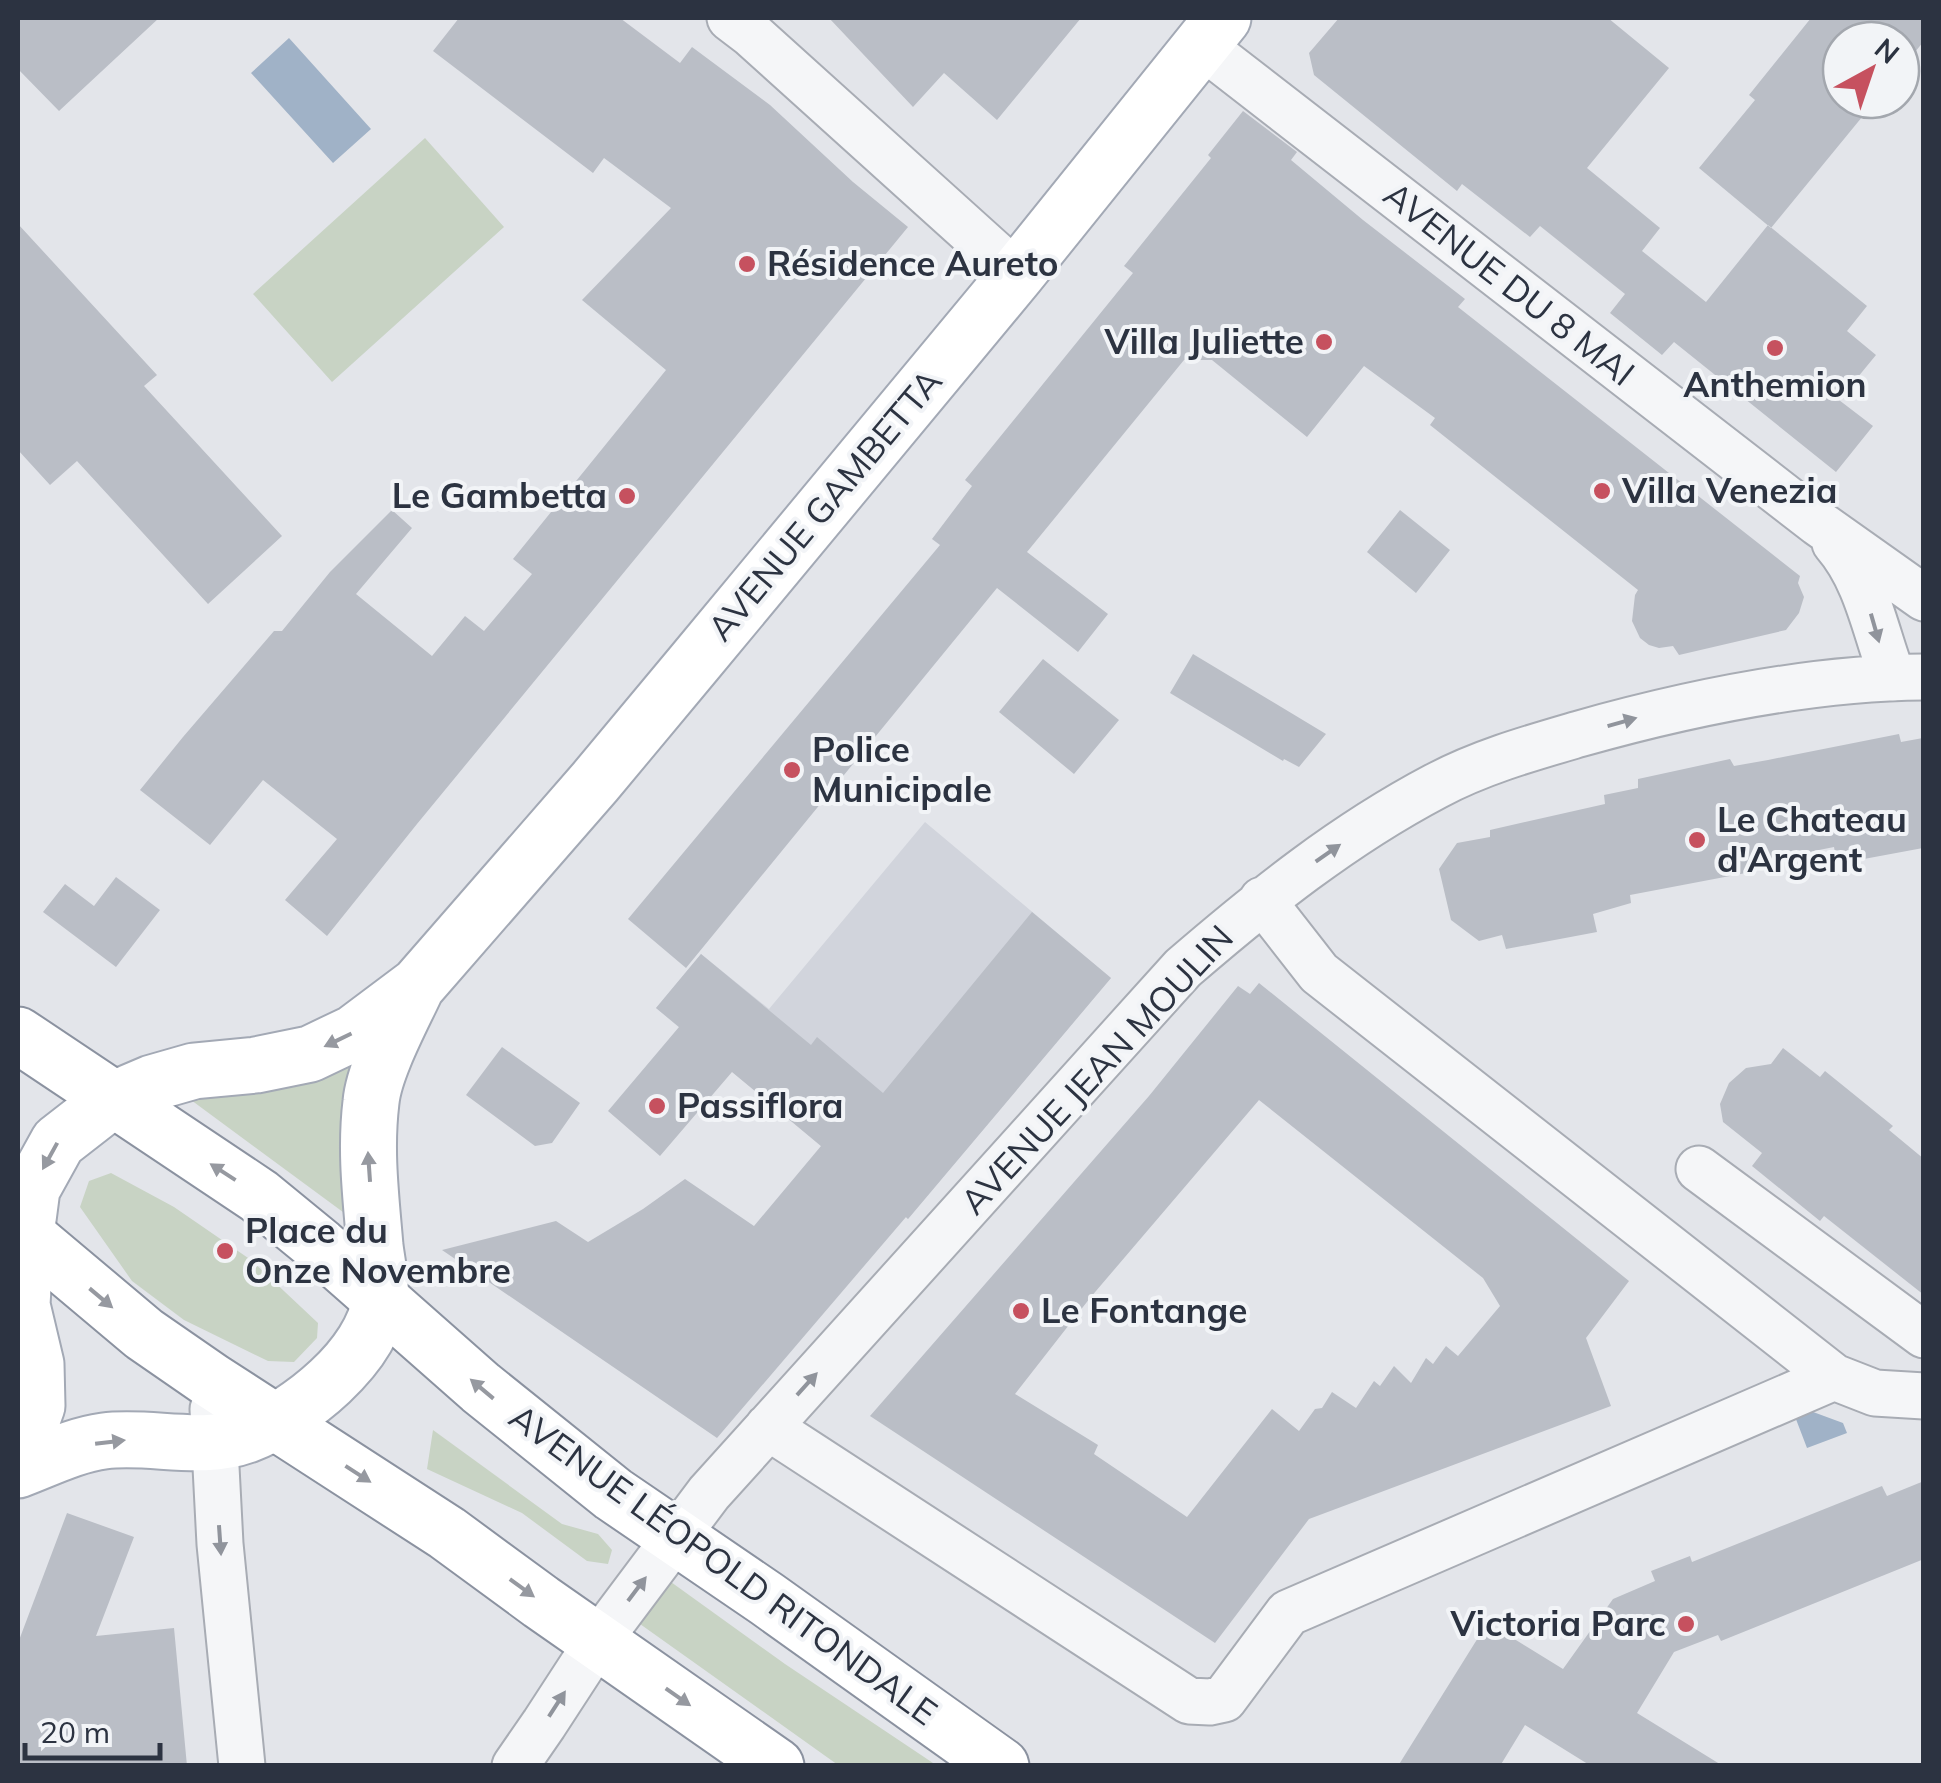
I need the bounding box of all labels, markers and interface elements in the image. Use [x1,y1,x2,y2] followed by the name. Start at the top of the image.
[1821,20,1921,120] north arrow
[1868,30,1907,71] text: N
[1375,172,1644,395] street label: AVENUE DU 8 MAI
[767,241,1059,285] place label: Résidence Aureto
[736,253,758,275] marker: Résidence Aureto
[1104,319,1304,363] place label: Villa Juliette
[1313,331,1335,353] marker: Villa Juliette
[1764,337,1786,359] marker: Anthemion
[698,359,951,649] street label: AVENUE GAMBETTA
[1683,362,1867,406] place label: Anthemion
[1621,468,1837,512] place label: Villa Venezia
[392,473,607,517] place label: Le Gambetta
[1591,480,1613,502] marker: Villa Venezia
[616,485,638,507] marker: Le Gambetta
[1868,613,1884,644] one-way arrow
[1607,714,1638,729] one-way arrow
[812,727,992,811] place label: Police Municipale
[781,759,803,781] marker: Police Municipale
[1717,797,1907,881] place label: Le Chateau d'Argent
[1686,829,1708,851] marker: Le Chateau d'Argent
[1314,844,1341,863] one-way arrow
[951,915,1242,1223] street label: AVENUE JEAN MOULIN
[323,1032,352,1049] one-way arrow
[677,1083,843,1127] place label: Passiflora
[646,1095,668,1117] marker: Passiflora
[42,1142,60,1170] one-way arrow
[361,1150,377,1182] one-way arrow
[209,1163,236,1182] one-way arrow
[245,1208,511,1292] place label: Place du Onze Novembre
[214,1240,236,1262] marker: Place du Onze Novembre
[89,1287,114,1308] one-way arrow
[1041,1288,1247,1332] place label: Le Fontange
[1010,1300,1032,1322] marker: Le Fontange
[796,1372,818,1397] one-way arrow
[470,1379,495,1400] one-way arrow
[501,1394,946,1734] street label: AVENUE LÉOPOLD RITONDALE
[95,1433,126,1449] one-way arrow
[345,1465,372,1483] one-way arrow
[212,1524,228,1556] one-way arrow
[626,1576,646,1602] one-way arrow
[509,1578,535,1597] one-way arrow
[1450,1601,1666,1645] place label: Victoria Parc
[1675,1613,1697,1635] marker: Victoria Parc
[664,1687,691,1706] one-way arrow
[548,1690,566,1718] one-way arrow
[25,1698,160,1760] scale bar
[40,1713,110,1751] text: 20 m

